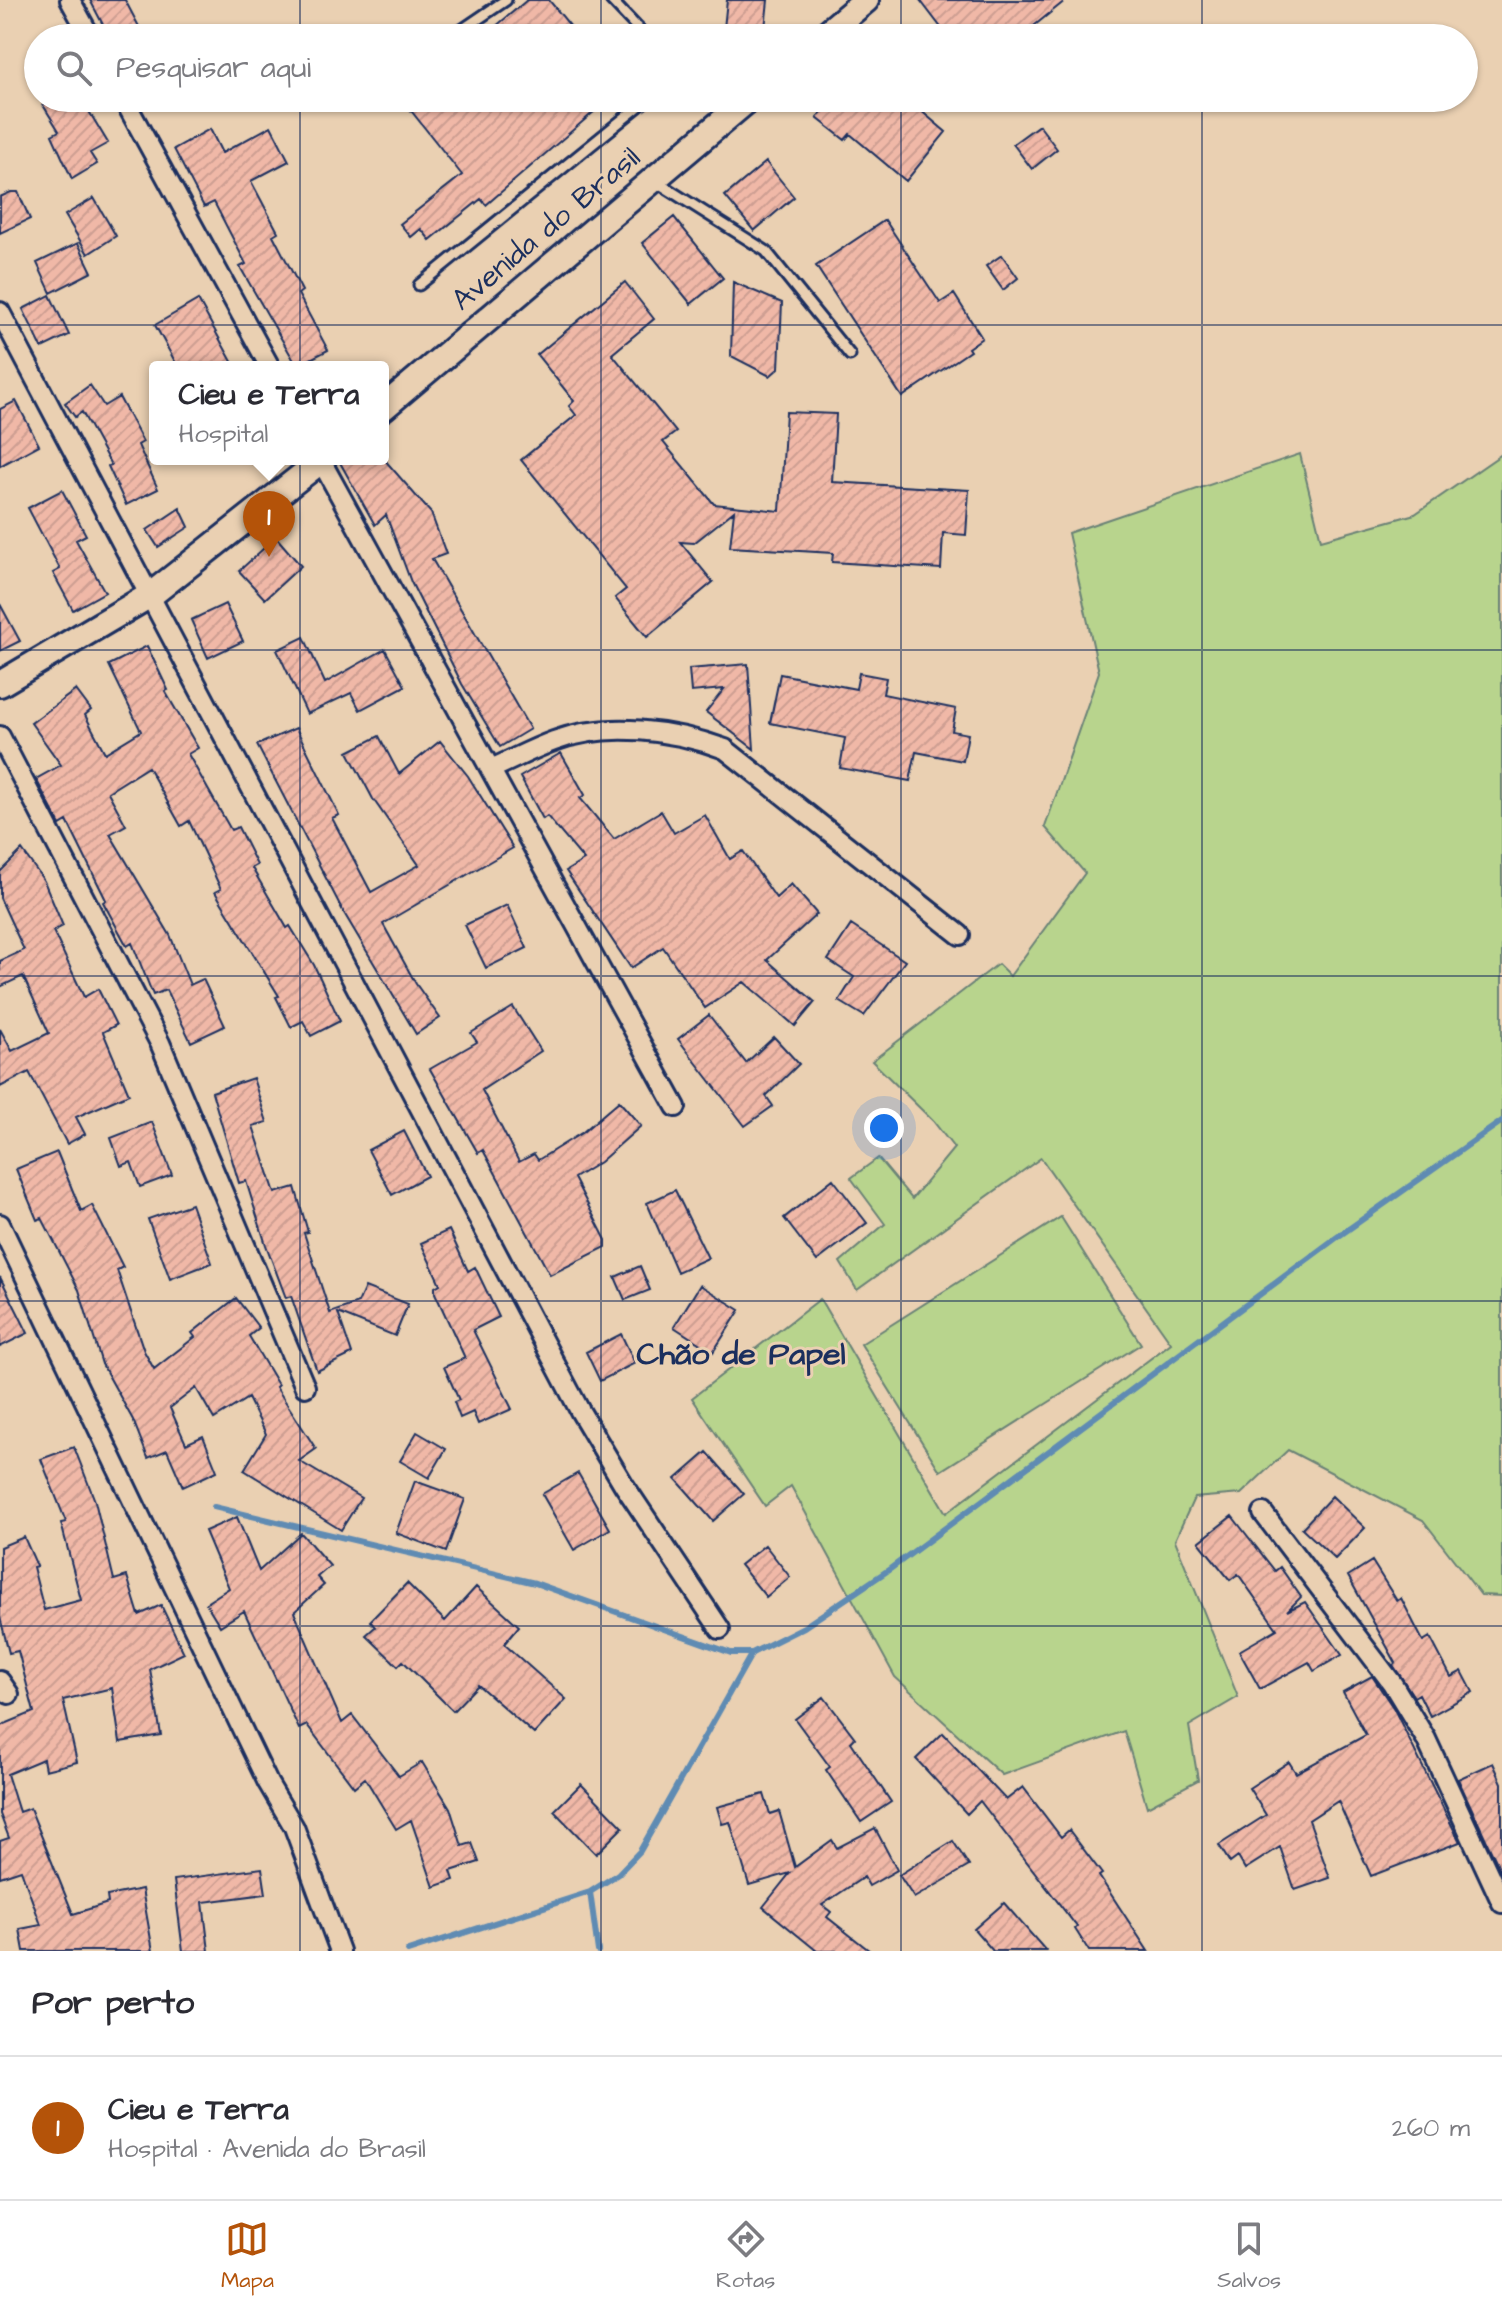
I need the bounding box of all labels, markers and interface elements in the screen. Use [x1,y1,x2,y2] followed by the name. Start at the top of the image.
[24,24,1478,112] search box
[52,46,96,90] icon: search
[116,47,311,89] text: Pesquisar aqui
[443,137,649,321] street label: Avenida do Brasil
[149,361,389,465] popup
[179,374,359,416] text: Cieu e Terra
[179,416,268,452] text: Hospital
[243,491,295,557] pin: 1
[864,1108,904,1148] your location
[637,1332,845,1377] district label: Chão de Papel
[32,1979,194,2027] text: Por perto
[108,2089,289,2131] text: Cieu e Terra
[56,2110,60,2146] text: 1
[1392,2110,1470,2146] text: 260 m
[108,2131,426,2167] text: Hospital · Avenida do Brasil
[221,2217,274,2296] tab: Mapa
[716,2217,775,2296] tab: Rotas
[1217,2217,1281,2296] tab: Salvos

